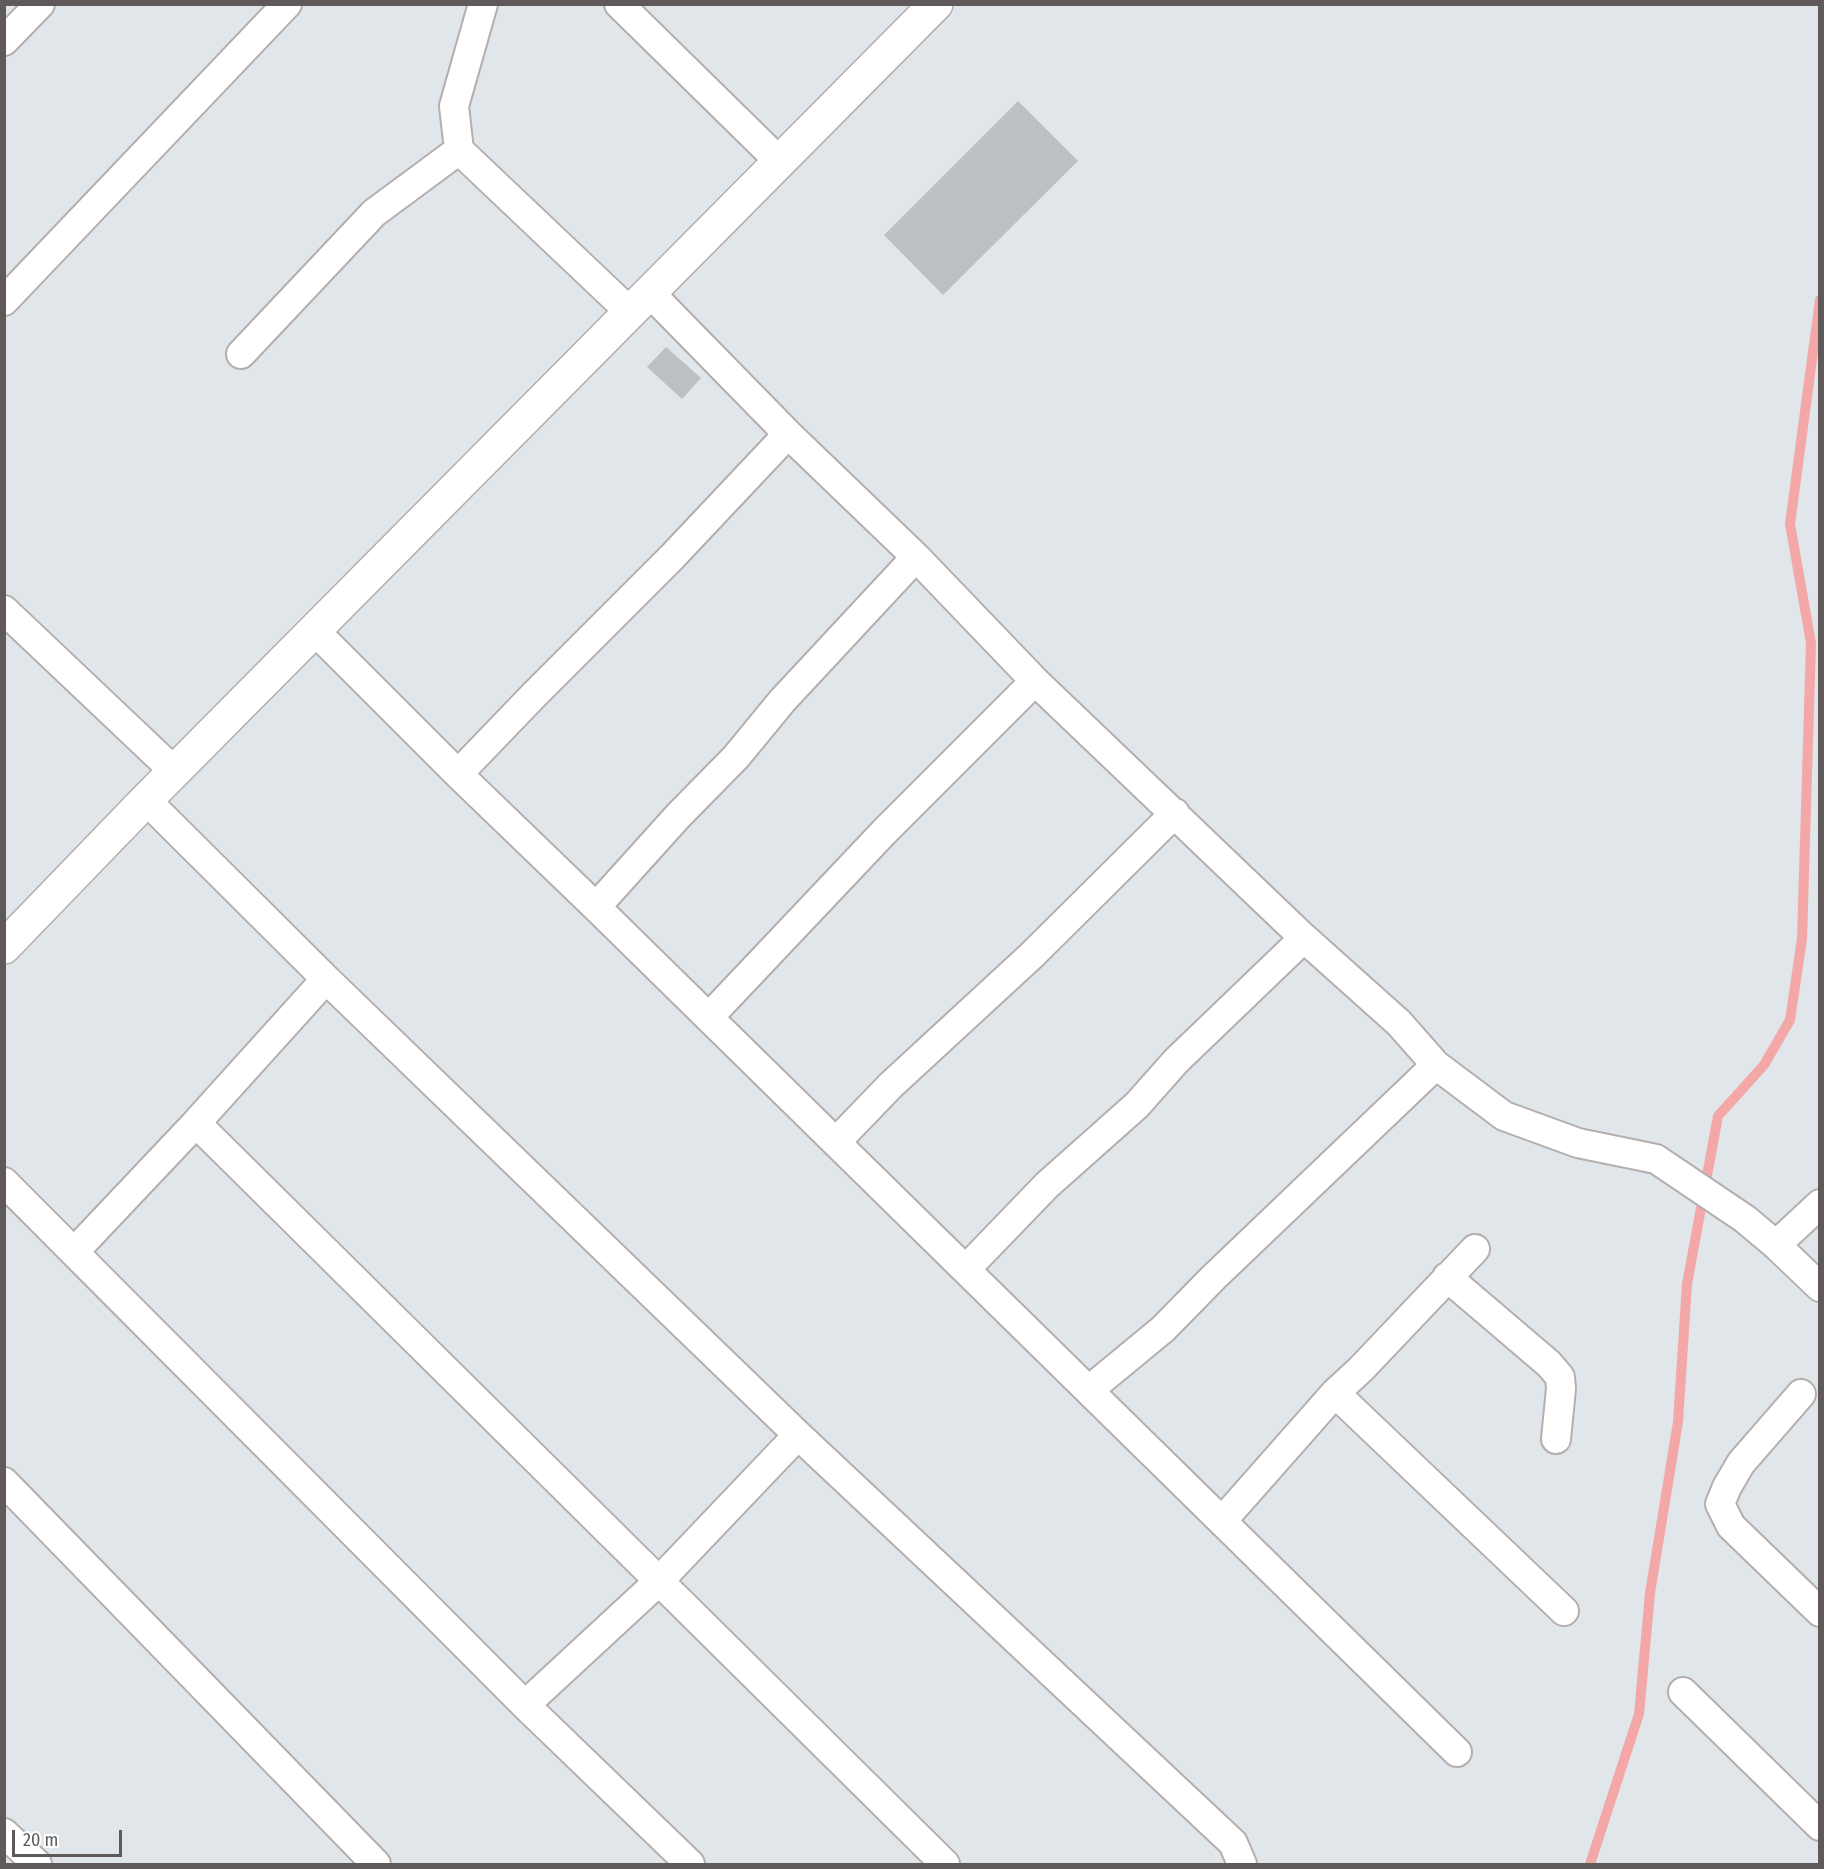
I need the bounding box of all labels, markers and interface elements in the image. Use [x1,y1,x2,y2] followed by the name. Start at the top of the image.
[15,1818,124,1856] scale bar
[23,1829,58,1851] text: 20 m

